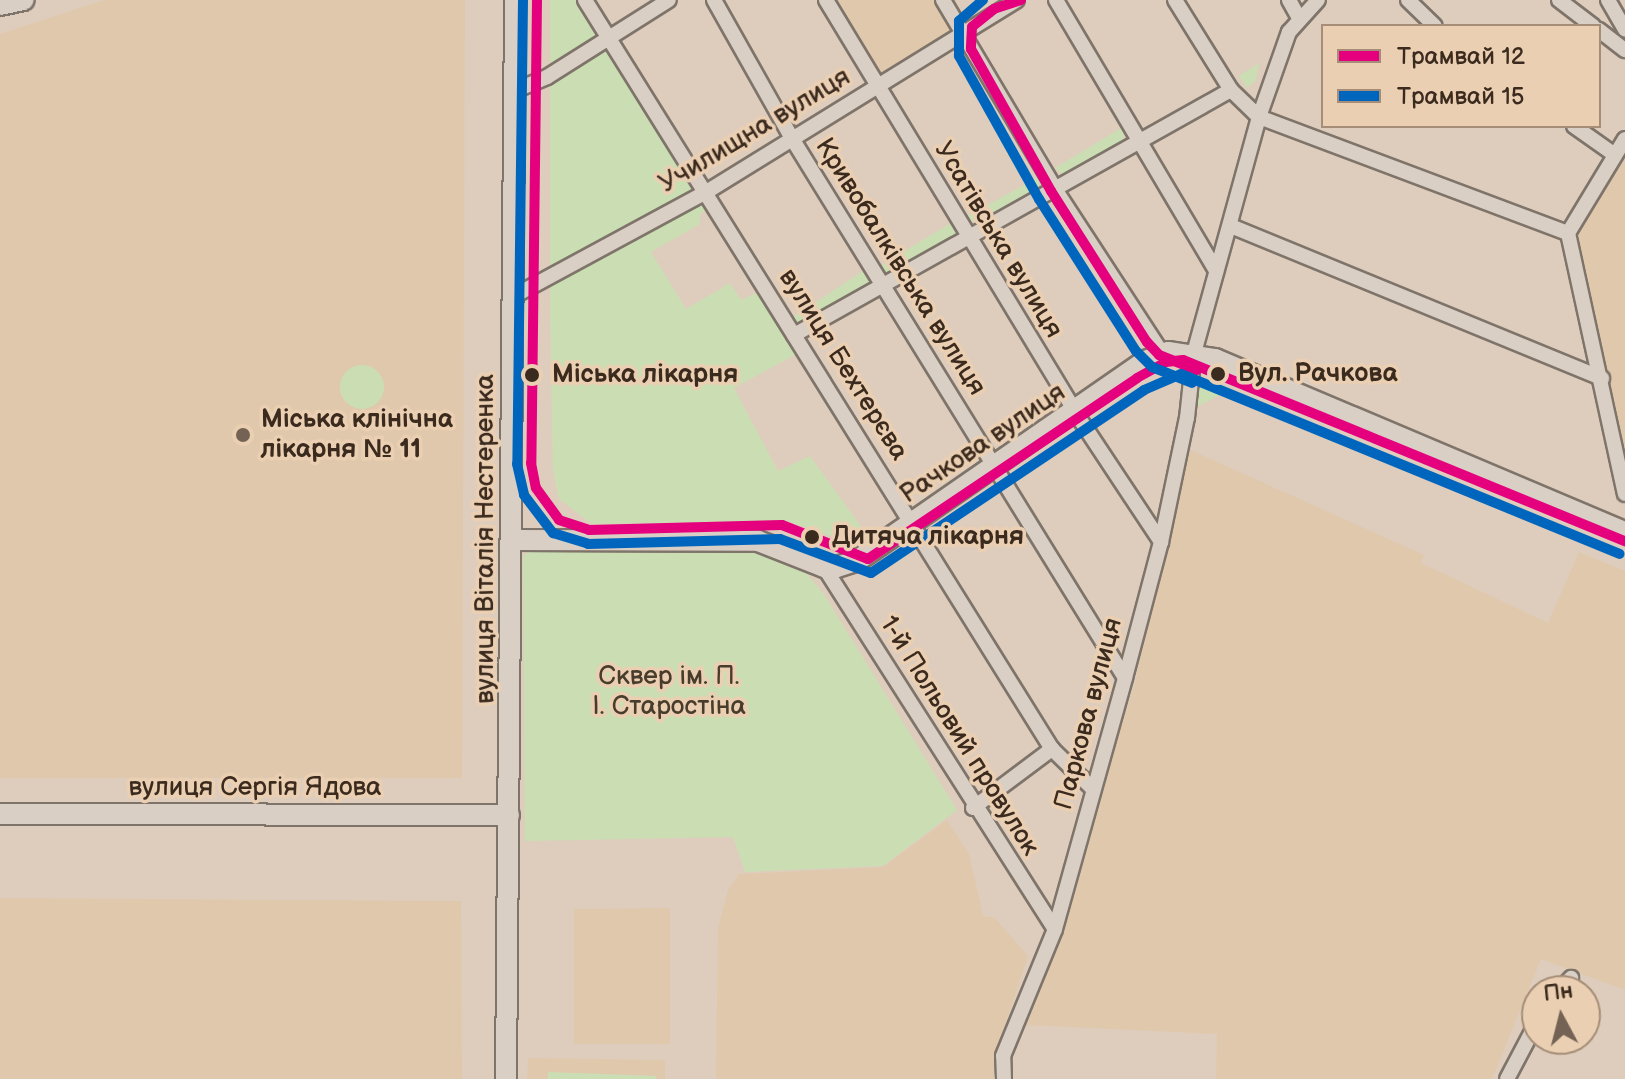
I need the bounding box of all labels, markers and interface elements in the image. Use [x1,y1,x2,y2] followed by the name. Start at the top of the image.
[1321,24,1601,128] legend
[1397,42,1525,71] text: Трамвай 12
[654,62,856,200] street label: Училищна вулиця
[1397,82,1524,111] text: Трамвай 15
[808,133,992,401] street label: Кривобалківська вулиця
[927,136,1069,344] street label: Усатівська вулиця
[772,264,914,466] street label: вулиця Бехтерєва
[1238,358,1398,390] place label: Вул. Рачкова
[552,359,738,391] place label: Міська лікарня
[1205,361,1231,387] marker: Вул. Рачкова
[519,362,545,388] marker: Міська лікарня
[470,374,502,704] street label: вулиця Віталія Нестеренка
[894,377,1072,511] street label: Рачкова вулиця
[261,404,453,466] place label: Міська клінічна лікарня № 11
[232,424,254,446] marker: Міська клінічна лікарня № 11
[832,521,1024,553] place label: Дитяча лікарня
[799,524,825,550] marker: Дитяча лікарня
[873,611,1045,861] street label: 1-й Польовий провулок
[1048,615,1130,813] street label: Паркова вулиця
[592,661,746,722] park label: Сквер ім. П. І. Старостіна
[129,772,381,804] street label: вулиця Сергія Ядова
[1521,975,1601,1055] north arrow
[1542,977,1574,1008] text: Пн

